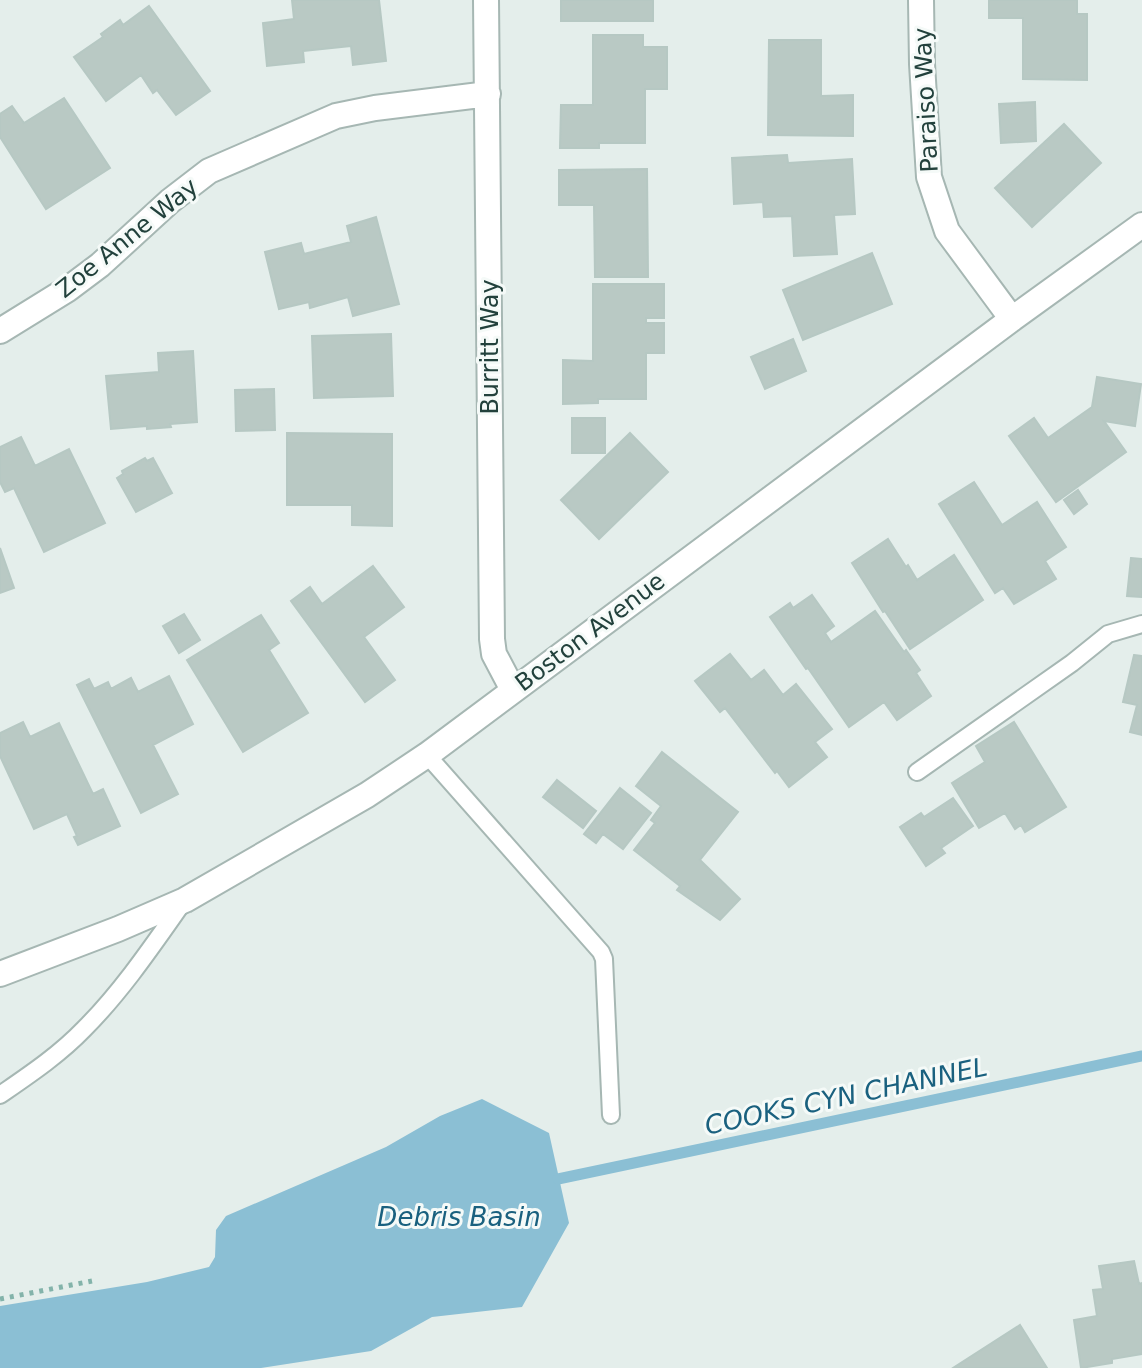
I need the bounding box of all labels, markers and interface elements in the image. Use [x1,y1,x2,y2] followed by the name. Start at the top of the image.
[908,27,944,173] street label: Paraiso Way
[51,172,203,304] street label: Zoe Anne Way
[476,279,504,415] street label: Burritt Way
[510,567,670,697] street label: Boston Avenue
[702,1051,990,1141] water label: COOKS CYN CHANNEL
[377,1202,541,1232] water label: Debris Basin

